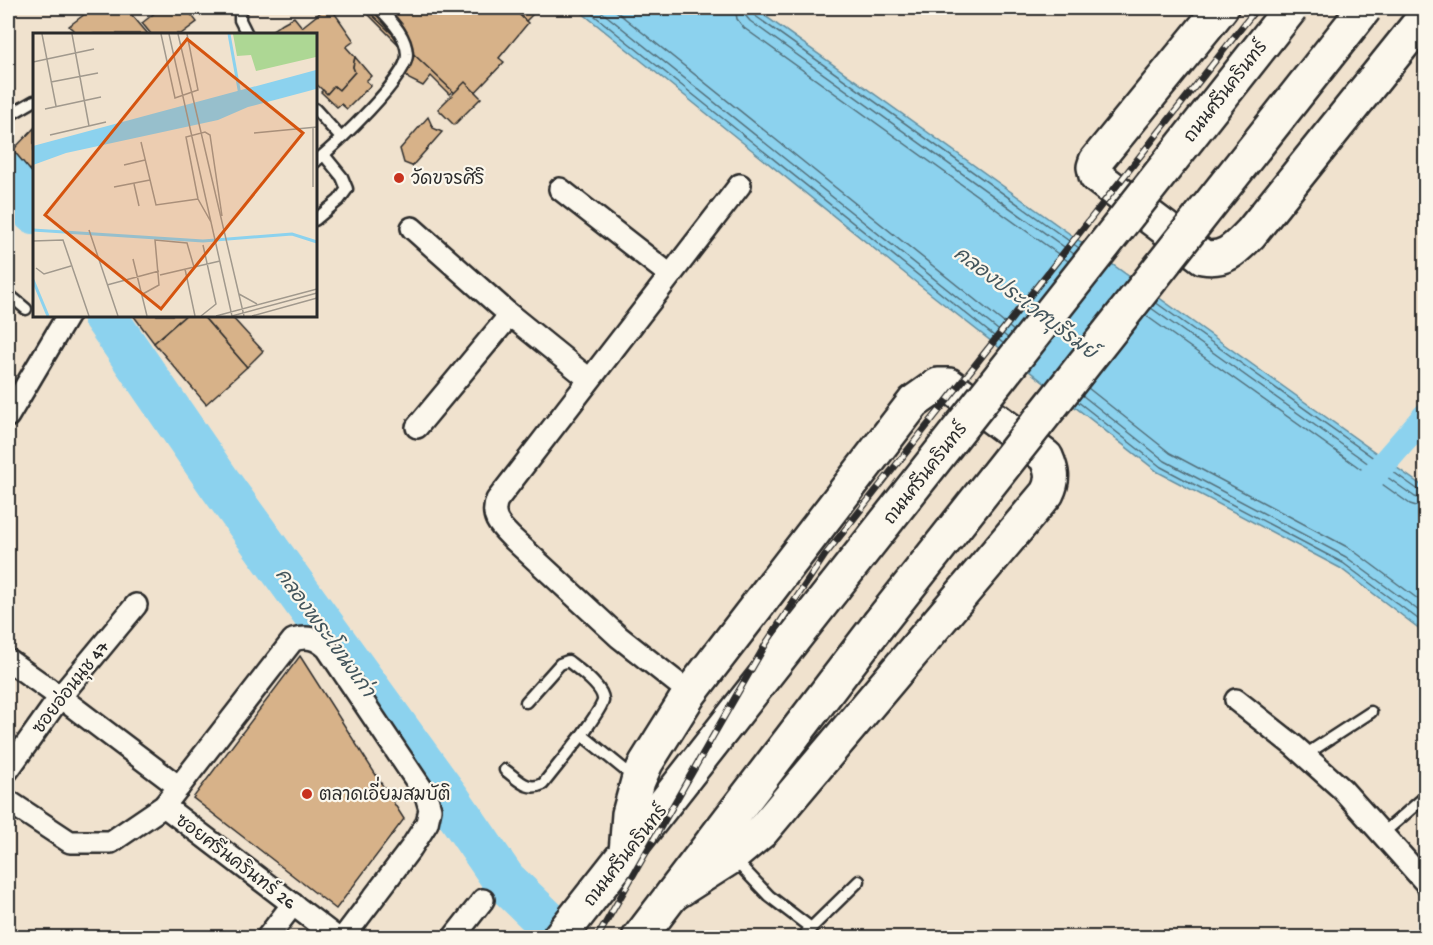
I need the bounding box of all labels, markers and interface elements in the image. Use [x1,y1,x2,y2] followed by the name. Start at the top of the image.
[33,33,316,316] inset map
[1177,34,1274,148] street label: ถนนศรีนครินทร์
[411,167,485,191] place label: วัดขจรศิริ
[392,171,406,185] marker: วัดขจรศิริ
[948,240,1106,368] water label: คลองประเวศบุรีรมย์
[877,416,974,530] street label: ถนนศรีนครินทร์
[269,562,382,704] water label: คลองพระโขนงเก่า
[26,635,116,740] street label: ซอยอ่อนนุช 47
[319,776,451,807] place label: ตลาดเอี่ยมสมบัติ
[300,787,314,801] marker: ตลาดเอี่ยมสมบัติ
[577,798,674,912] street label: ถนนศรีนครินทร์
[170,807,302,915] street label: ซอยศรีนครินทร์ 26

